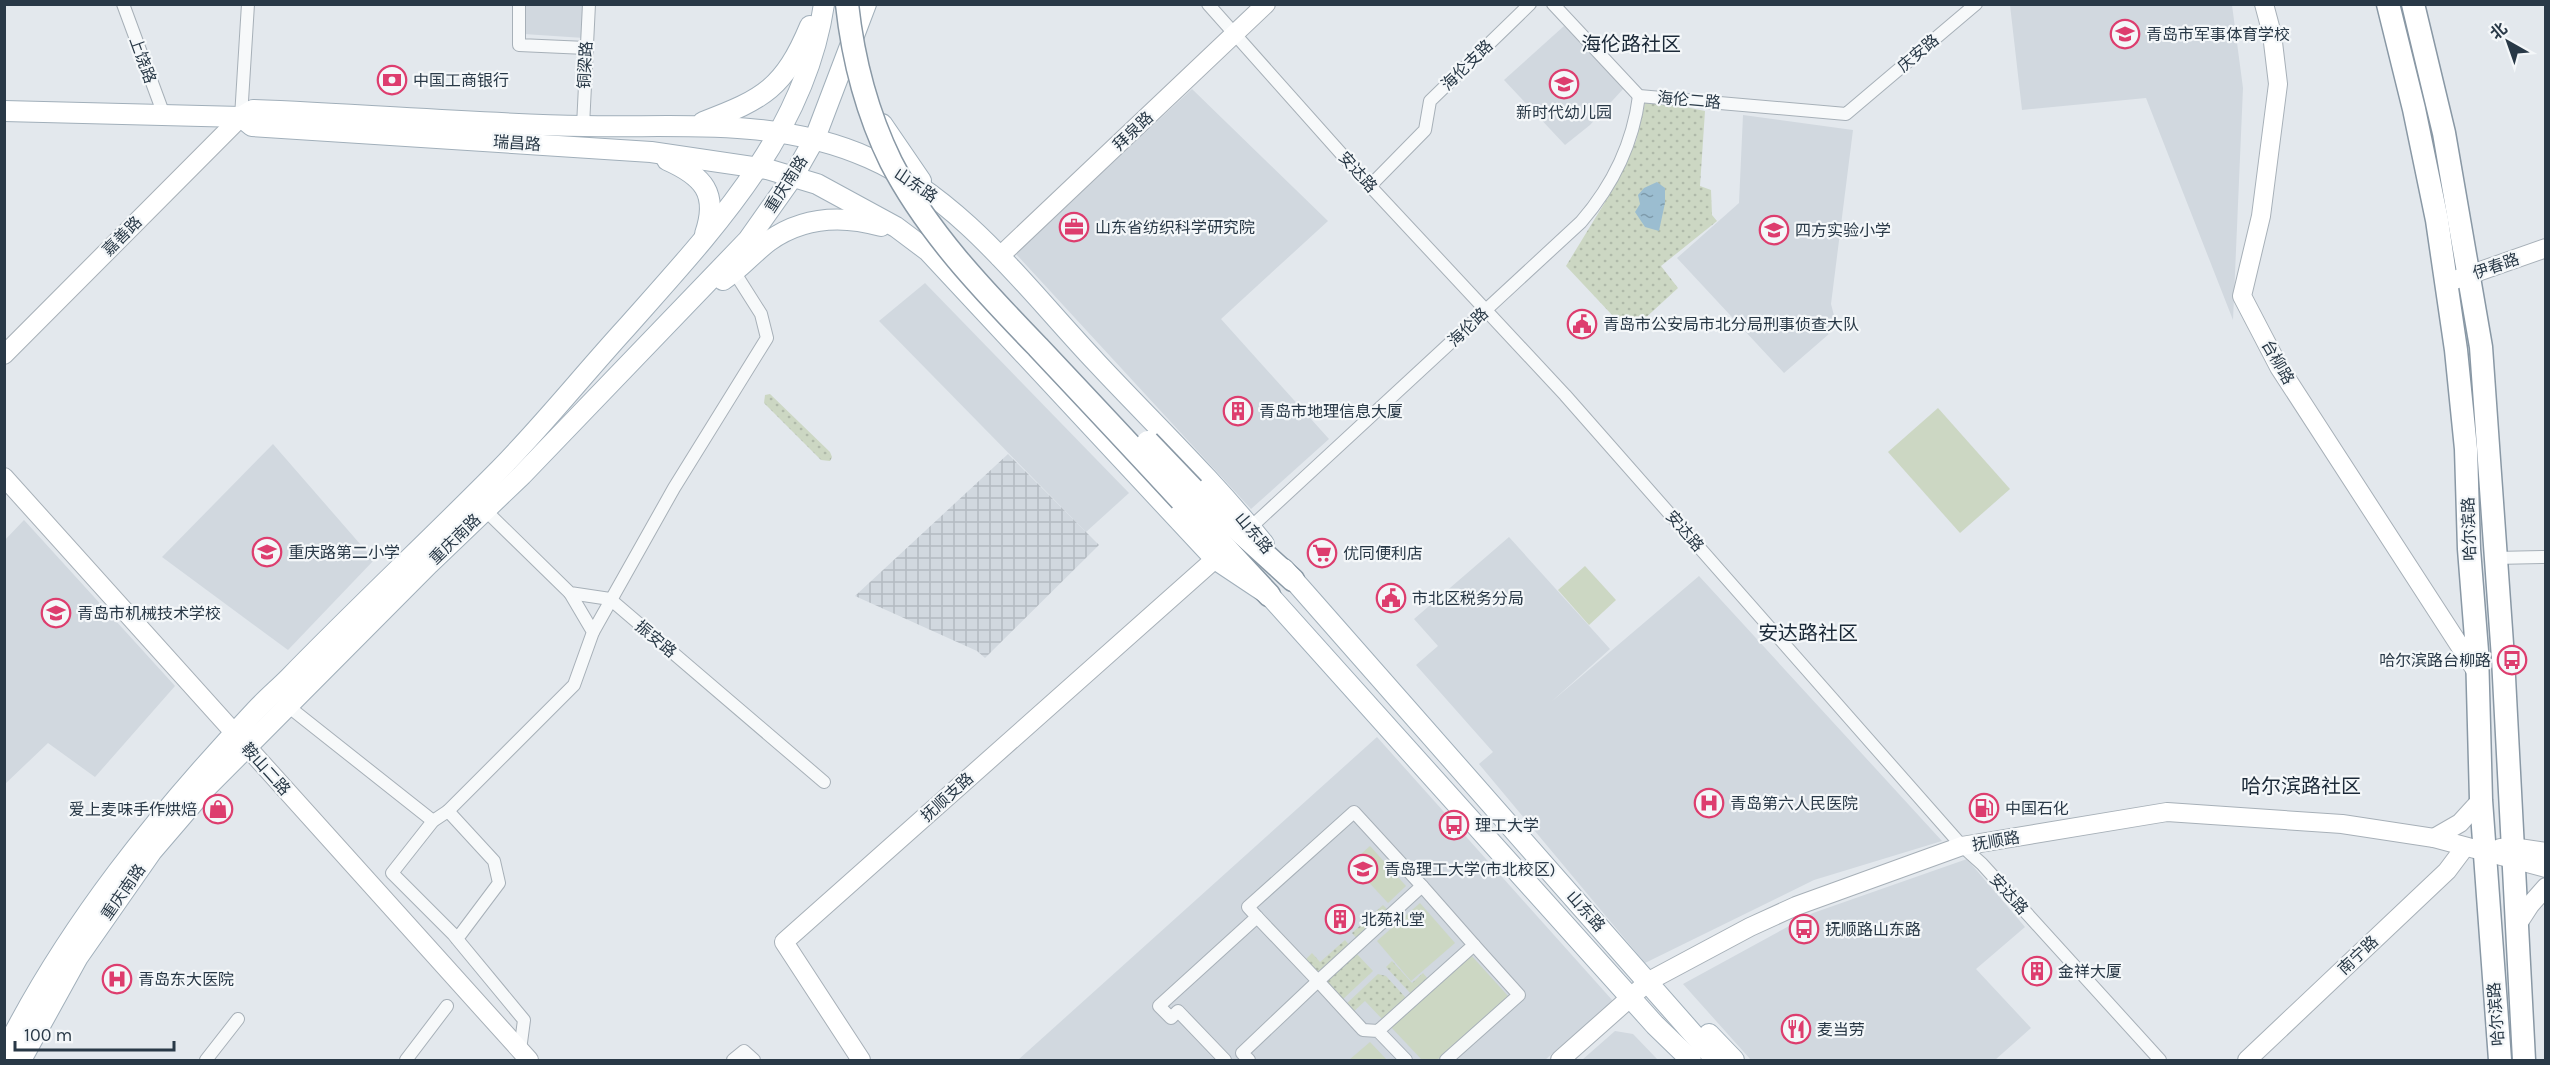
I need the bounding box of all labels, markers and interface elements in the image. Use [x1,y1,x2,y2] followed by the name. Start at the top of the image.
[2478,12,2538,72] north arrow
[2109,18,2141,50] school or university icon: 青岛市军事体育学校
[2486,18,2511,43] text: 北
[2146,25,2290,44] place label: 青岛市军事体育学校
[1894,30,1942,76] street label: 庆安路
[1581,33,1681,56] district label: 海伦路社区
[126,34,160,86] street label: 上饶路
[1437,36,1497,94] street label: 海伦支路
[574,41,596,89] street label: 铜梁路
[376,64,408,96] bank icon: 中国工商银行
[1548,68,1580,100] school or university icon: 新时代幼儿园
[413,71,509,90] place label: 中国工商银行
[1656,88,1722,112] street label: 海伦二路
[1516,103,1612,122] place label: 新时代幼儿园
[1109,108,1157,154] street label: 拜泉路
[492,132,542,154] street label: 瑞昌路
[1335,148,1381,196] street label: 安达路
[761,152,811,216] street label: 重庆南路
[891,164,941,206] street label: 山东路
[1058,211,1090,243] office icon: 山东省纺织科学研究院
[98,212,146,260] street label: 嘉善路
[1758,214,1790,246] school or university icon: 四方实验小学
[1095,218,1255,237] place label: 山东省纺织科学研究院
[1795,221,1891,240] place label: 四方实验小学
[2470,249,2522,283] street label: 伊春路
[1444,304,1492,350] street label: 海伦路
[1566,308,1598,340] public building icon: 青岛市公安局市北分局刑事侦查大队
[1603,315,1859,334] place label: 青岛市公安局市北分局刑事侦查大队
[2258,336,2298,388] street label: 台柳路
[1222,395,1254,427] building icon: 青岛市地理信息大厦
[1259,402,1403,421] place label: 青岛市地理信息大厦
[2458,497,2480,561] street label: 哈尔滨路
[1662,507,1708,555] street label: 安达路
[1231,509,1277,557] street label: 山东路
[425,510,485,568] street label: 重庆南路
[251,536,283,568] school or university icon: 重庆路第二小学
[1306,537,1338,569] supermarket icon: 优同便利店
[288,543,400,562] place label: 重庆路第二小学
[1343,544,1423,563] place label: 优同便利店
[1375,582,1407,614] public building icon: 市北区税务分局
[1412,589,1524,608] place label: 市北区税务分局
[40,597,72,629] school or university icon: 青岛市机械技术学校
[77,604,221,623] place label: 青岛市机械技术学校
[632,616,680,662] street label: 振安路
[1758,622,1858,645] district label: 安达路社区
[2496,644,2528,676] bus stop icon: 哈尔滨路台柳路
[2379,651,2491,670] place label: 哈尔滨路台柳路
[238,739,294,799] street label: 鞍山二路
[917,769,977,825] street label: 抚顺支路
[2241,775,2361,798] district label: 哈尔滨路社区
[1693,787,1725,819] hospital icon: 青岛第六人民医院
[1968,792,2000,824] fuel station icon: 中国石化
[202,793,234,825] shop icon: 爱上麦味手作烘焙
[1730,794,1858,813] place label: 青岛第六人民医院
[2005,799,2069,818] place label: 中国石化
[69,800,197,819] place label: 爱上麦味手作烘焙
[1438,809,1470,841] bus stop icon: 理工大学
[1475,816,1539,835] place label: 理工大学
[1971,827,2021,855] street label: 抚顺路
[1347,853,1379,885] school or university icon: 青岛理工大学(市北校区)
[97,860,149,924] street label: 重庆南路
[1384,860,1555,879] place label: 青岛理工大学(市北校区)
[1986,870,2032,918] street label: 安达路
[1563,887,1609,935] street label: 山东路
[1324,903,1356,935] building icon: 北苑礼堂
[1361,910,1425,929] place label: 北苑礼堂
[1788,913,1820,945] bus stop icon: 抚顺路山东路
[1825,920,1921,939] place label: 抚顺路山东路
[2334,932,2382,978] street label: 南宁路
[2021,955,2053,987] building icon: 金祥大厦
[2058,962,2122,981] place label: 金祥大厦
[101,963,133,995] hospital icon: 青岛东大医院
[138,970,234,989] place label: 青岛东大医院
[2484,981,2508,1047] street label: 哈尔滨路
[1780,1013,1812,1045] restaurant icon: 麦当劳
[15,1014,174,1052] scale bar
[1817,1020,1865,1039] place label: 麦当劳
[24,1024,72,1046] text: 100 m

